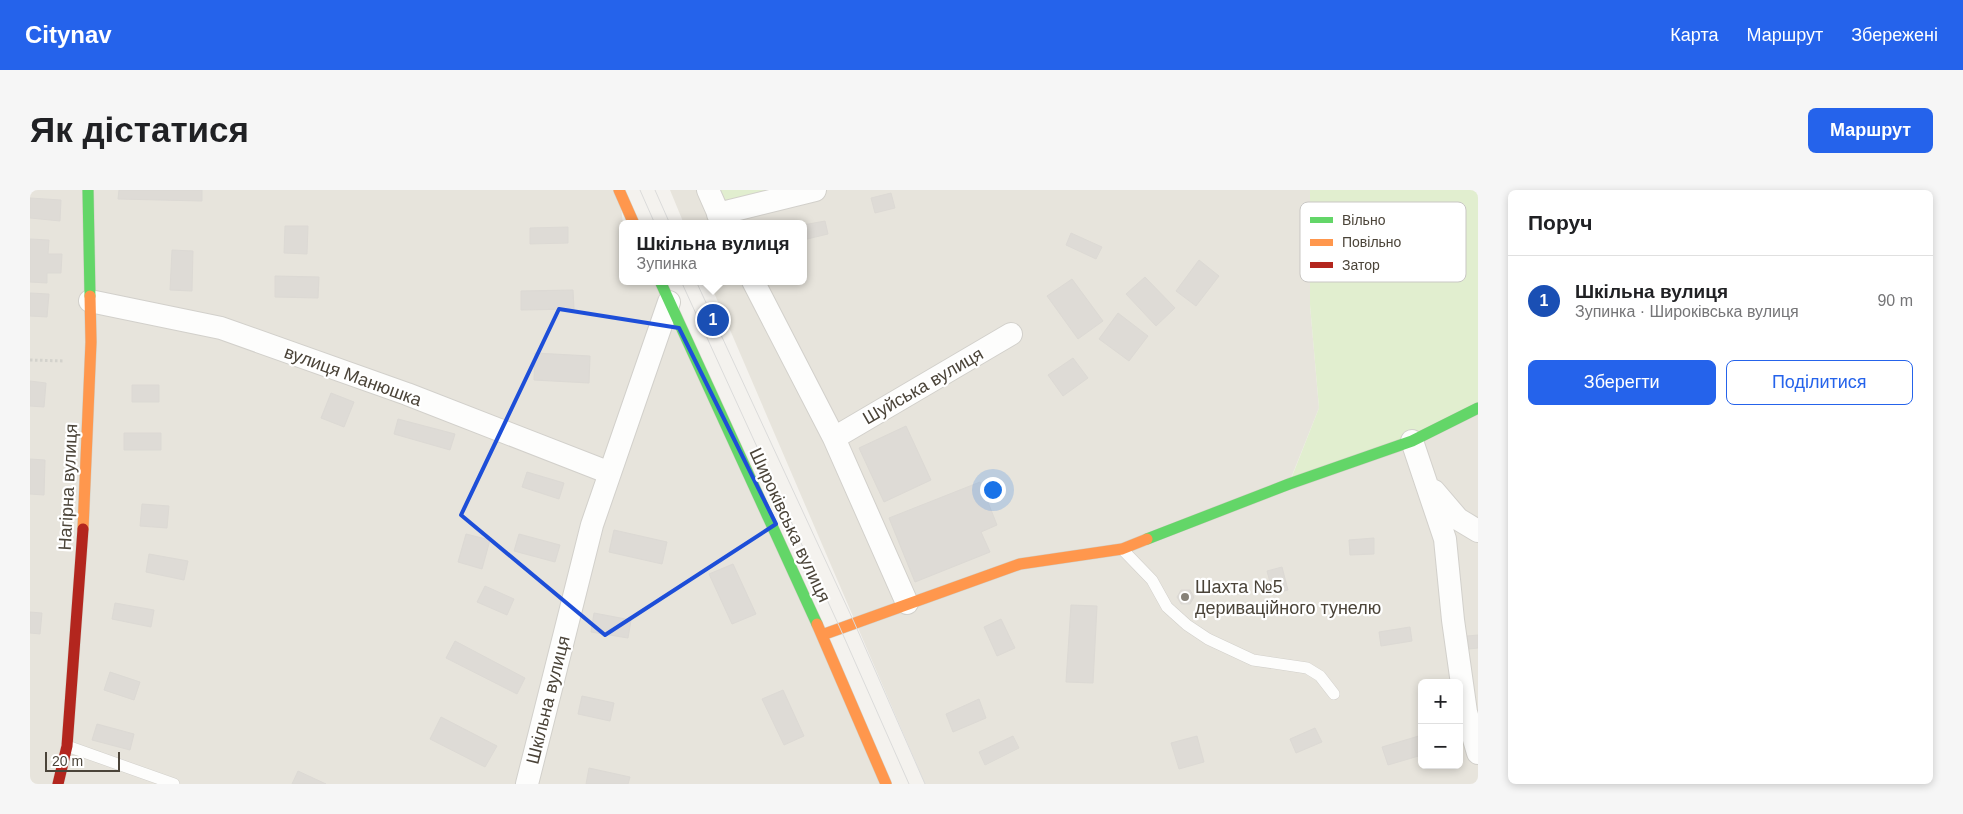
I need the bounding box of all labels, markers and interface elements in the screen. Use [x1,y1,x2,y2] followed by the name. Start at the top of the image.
[25,21,112,48] text: Citynav
[1670,25,1718,45] text: Карта
[1746,25,1823,45] text: Маршрут
[1851,25,1938,45] text: Збережені
[1808,108,1933,153] button: Маршрут
[30,110,249,149] text: Як дістатися
[1300,202,1466,282] legend
[1528,211,1592,234] text: Поруч
[1342,212,1386,228] text: Вільно
[619,220,807,285] popup
[637,233,790,254] text: Шкільна вулиця
[1342,234,1402,250] text: Повільно
[637,255,697,272] text: Зупинка
[1342,257,1380,273] text: Затор
[1575,281,1728,302] text: Шкільна вулиця
[1540,292,1548,309] text: 1
[1877,292,1913,309] text: 90 m
[697,301,729,339] pin: 1
[1575,303,1799,320] text: Зупинка · Широківська вулиця
[282,342,425,410] street label: вулиця Манюшка
[859,343,987,429] street label: Шуйська вулиця
[1528,360,1716,405] button: Зберегти
[1726,360,1913,405] button: Поділитися
[55,423,81,551] street label: Нагірна вулиця
[745,445,835,605] street label: Широківська вулиця
[980,477,1006,503] your location
[1195,577,1381,618] place label: Шахта №5 дериваційного тунелю
[1179,591,1191,603] marker: Шахта №5 дериваційного тунелю
[522,634,574,766] street label: Шкільна вулиця
[1418,679,1463,769] map controls
[1418,679,1463,724] button: +
[1418,724,1463,769] button: −
[45,749,120,772] scale bar
[52,753,83,769] text: 20 m

